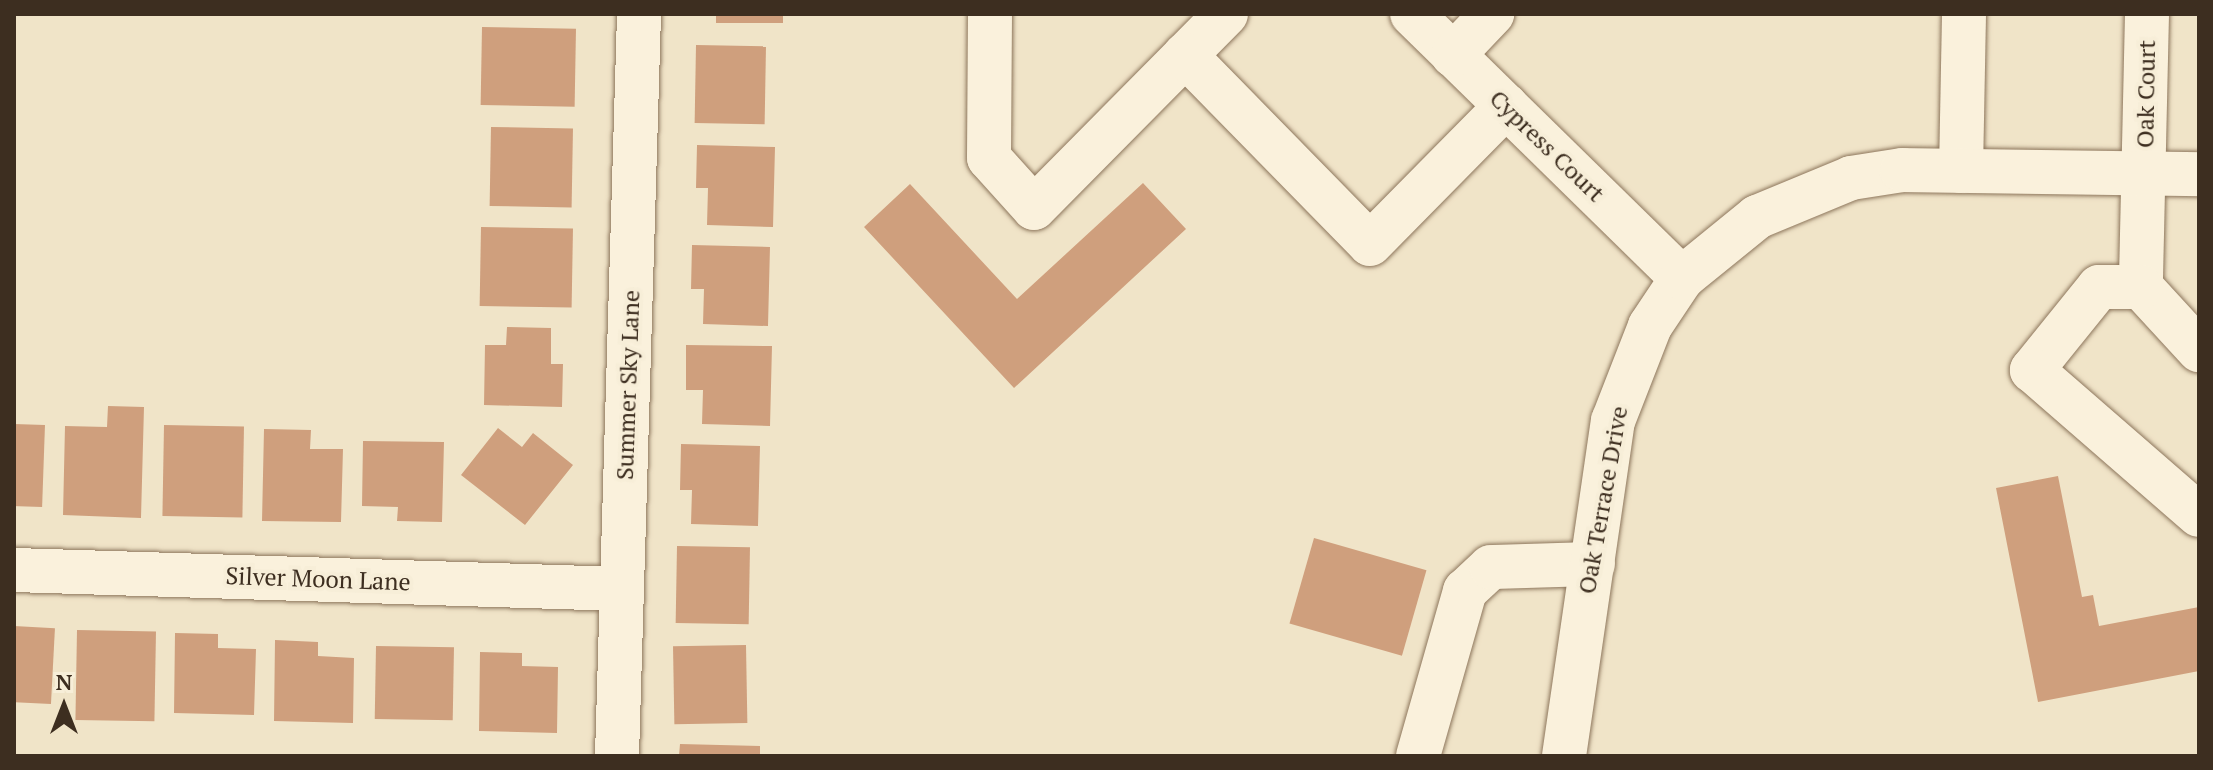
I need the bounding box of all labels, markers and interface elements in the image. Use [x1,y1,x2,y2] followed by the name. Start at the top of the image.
[2131,40,2161,148] street label: Oak Court
[1484,84,1610,208] street label: Cypress Court
[610,290,646,480] street label: Summer Sky Lane
[1572,404,1634,596] street label: Oak Terrace Drive
[225,561,411,597] street label: Silver Moon Lane
[24,666,104,746] north arrow
[56,667,72,696] text: N

